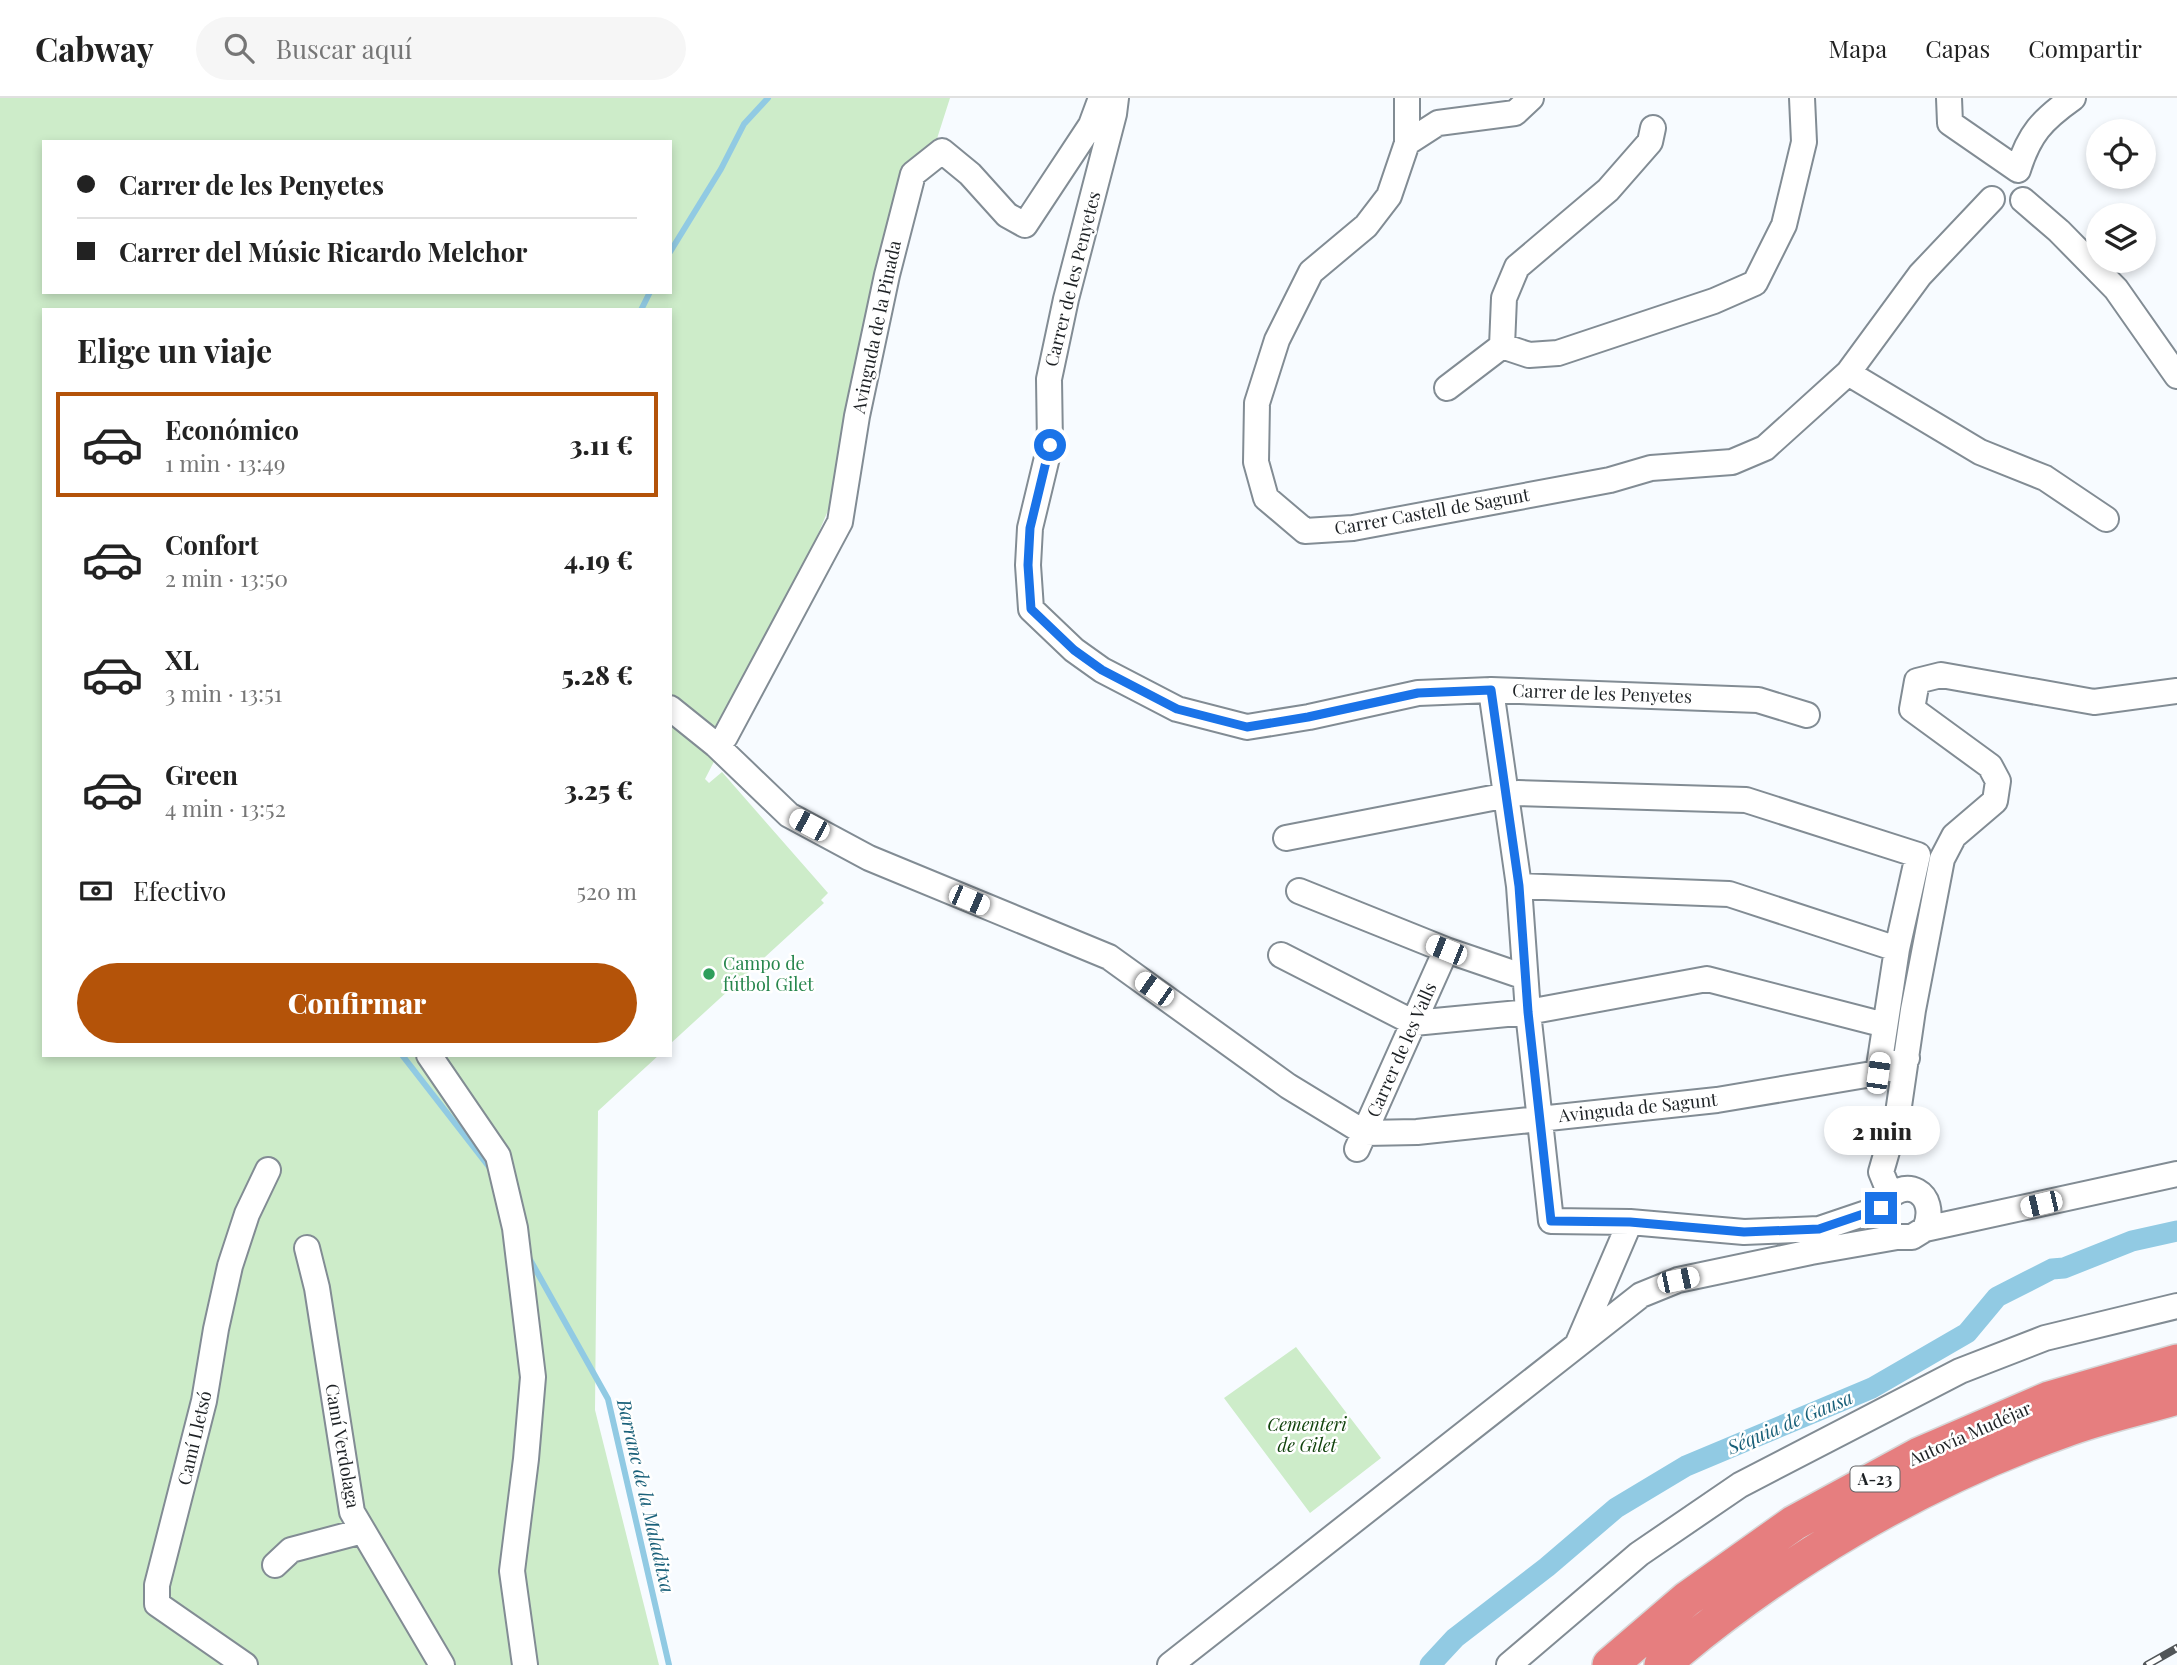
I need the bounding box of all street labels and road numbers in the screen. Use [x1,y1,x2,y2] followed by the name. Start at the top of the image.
[1039,189,1105,369] street label: Carrer de les Penyetes
[846,238,906,417] street label: Avinguda de la Pinada
[1332,482,1532,540] street label: Carrer Castell de Sagunt
[1512,678,1692,708] street label: Carrer de les Penyetes
[1361,978,1442,1121] street label: Carrer de les Valls
[1556,1087,1719,1127] street label: Avinguda de Sagunt
[320,1382,366,1510] street label: Camí Verdolaga
[172,1388,217,1487] street label: Camí Lletsó
[1904,1395,2035,1471] street label: Autovía Mudéjar
[1850,1466,1899,1492] road number: A-23

